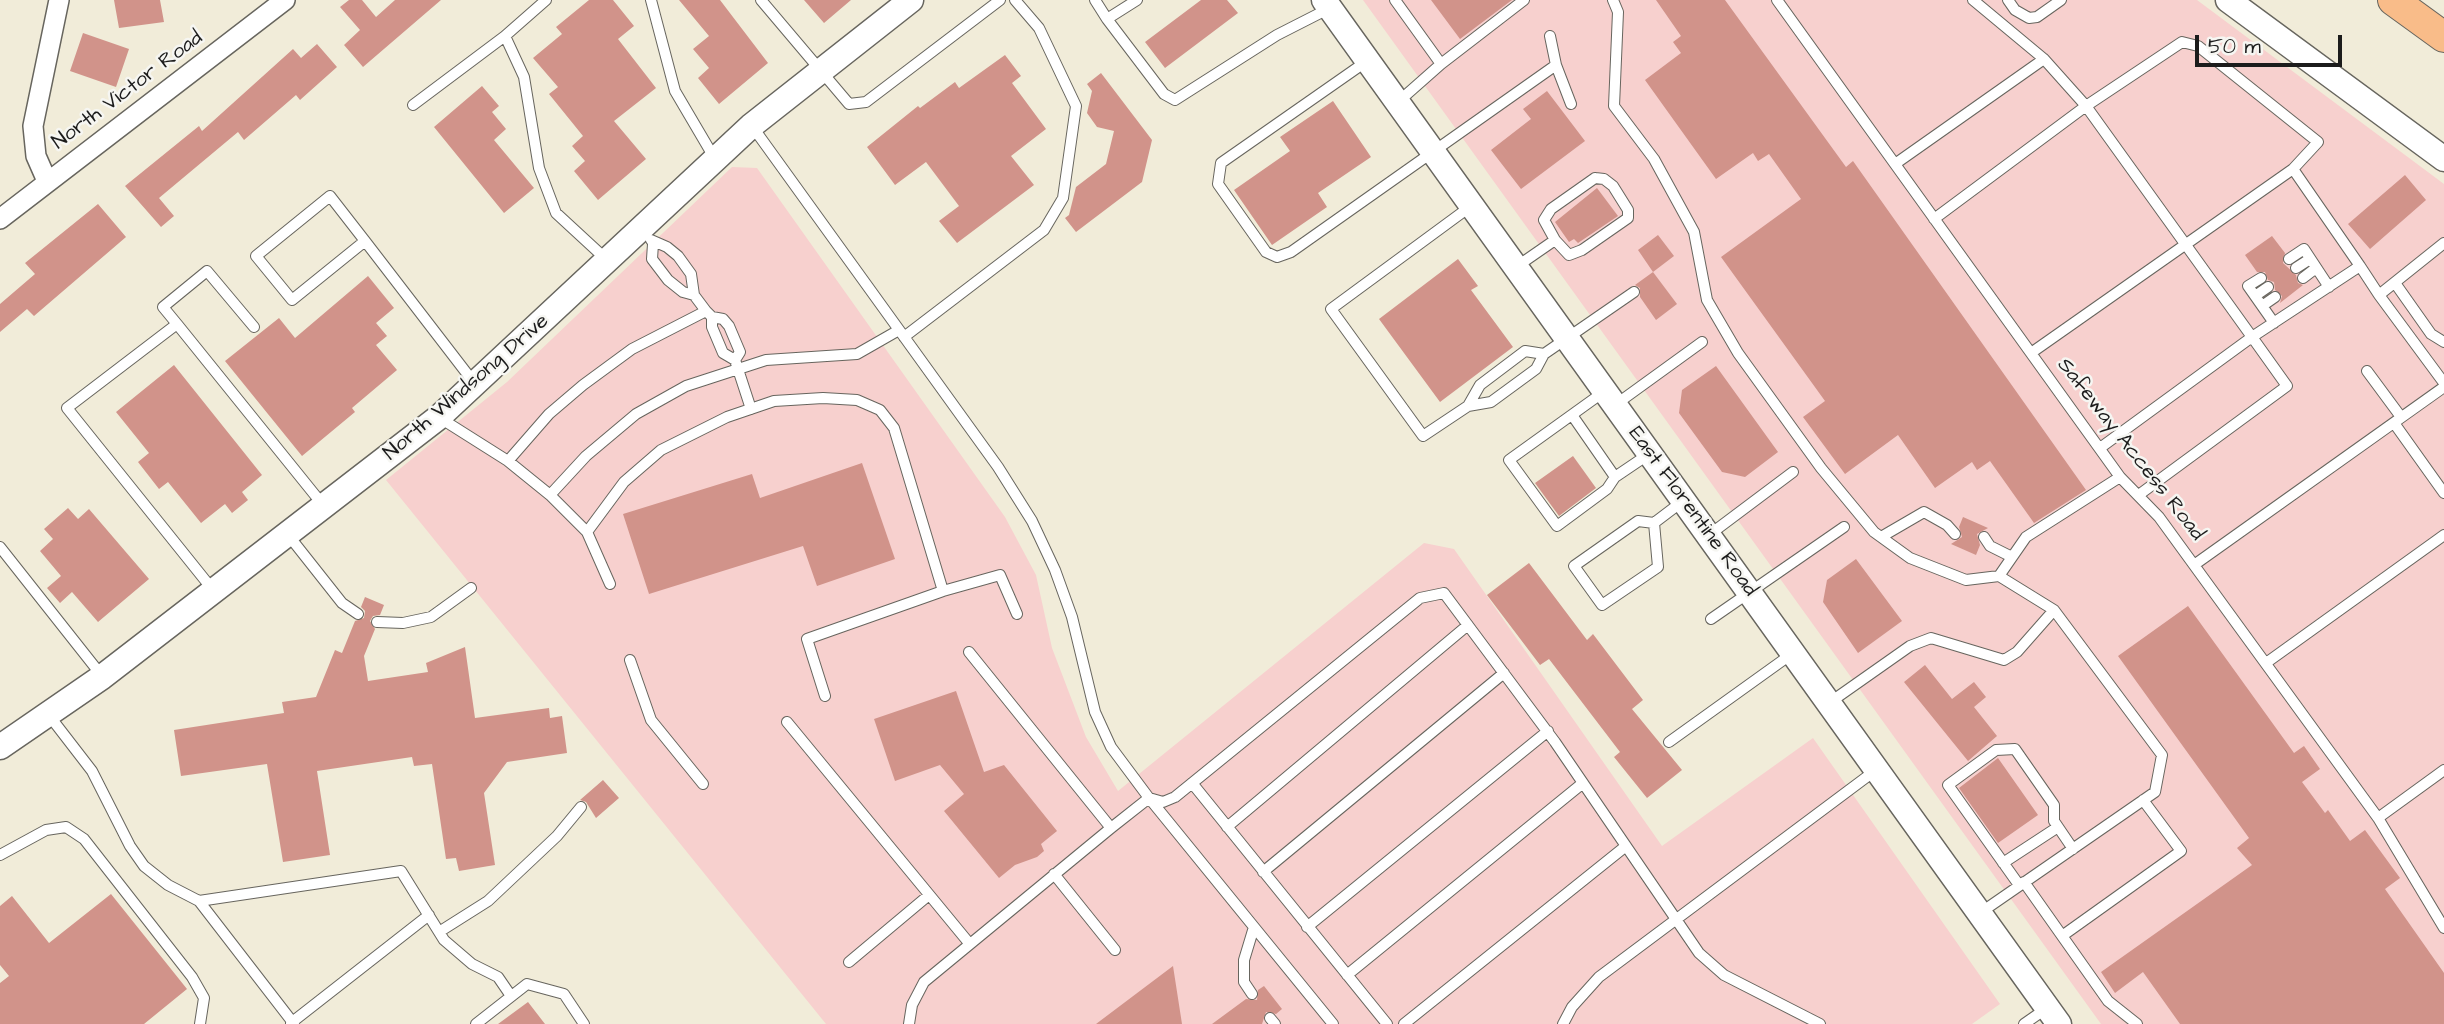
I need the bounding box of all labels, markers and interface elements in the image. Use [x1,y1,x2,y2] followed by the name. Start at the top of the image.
[2199,21,2346,65] scale bar
[48,26,208,156] street label: North Victor Road
[2208,32,2261,61] text: 50 m
[379,309,555,467] street label: North Windsong Drive
[2051,354,2209,546] street label: Safeway Access Road
[1622,422,1762,602] street label: East Florentine Road

